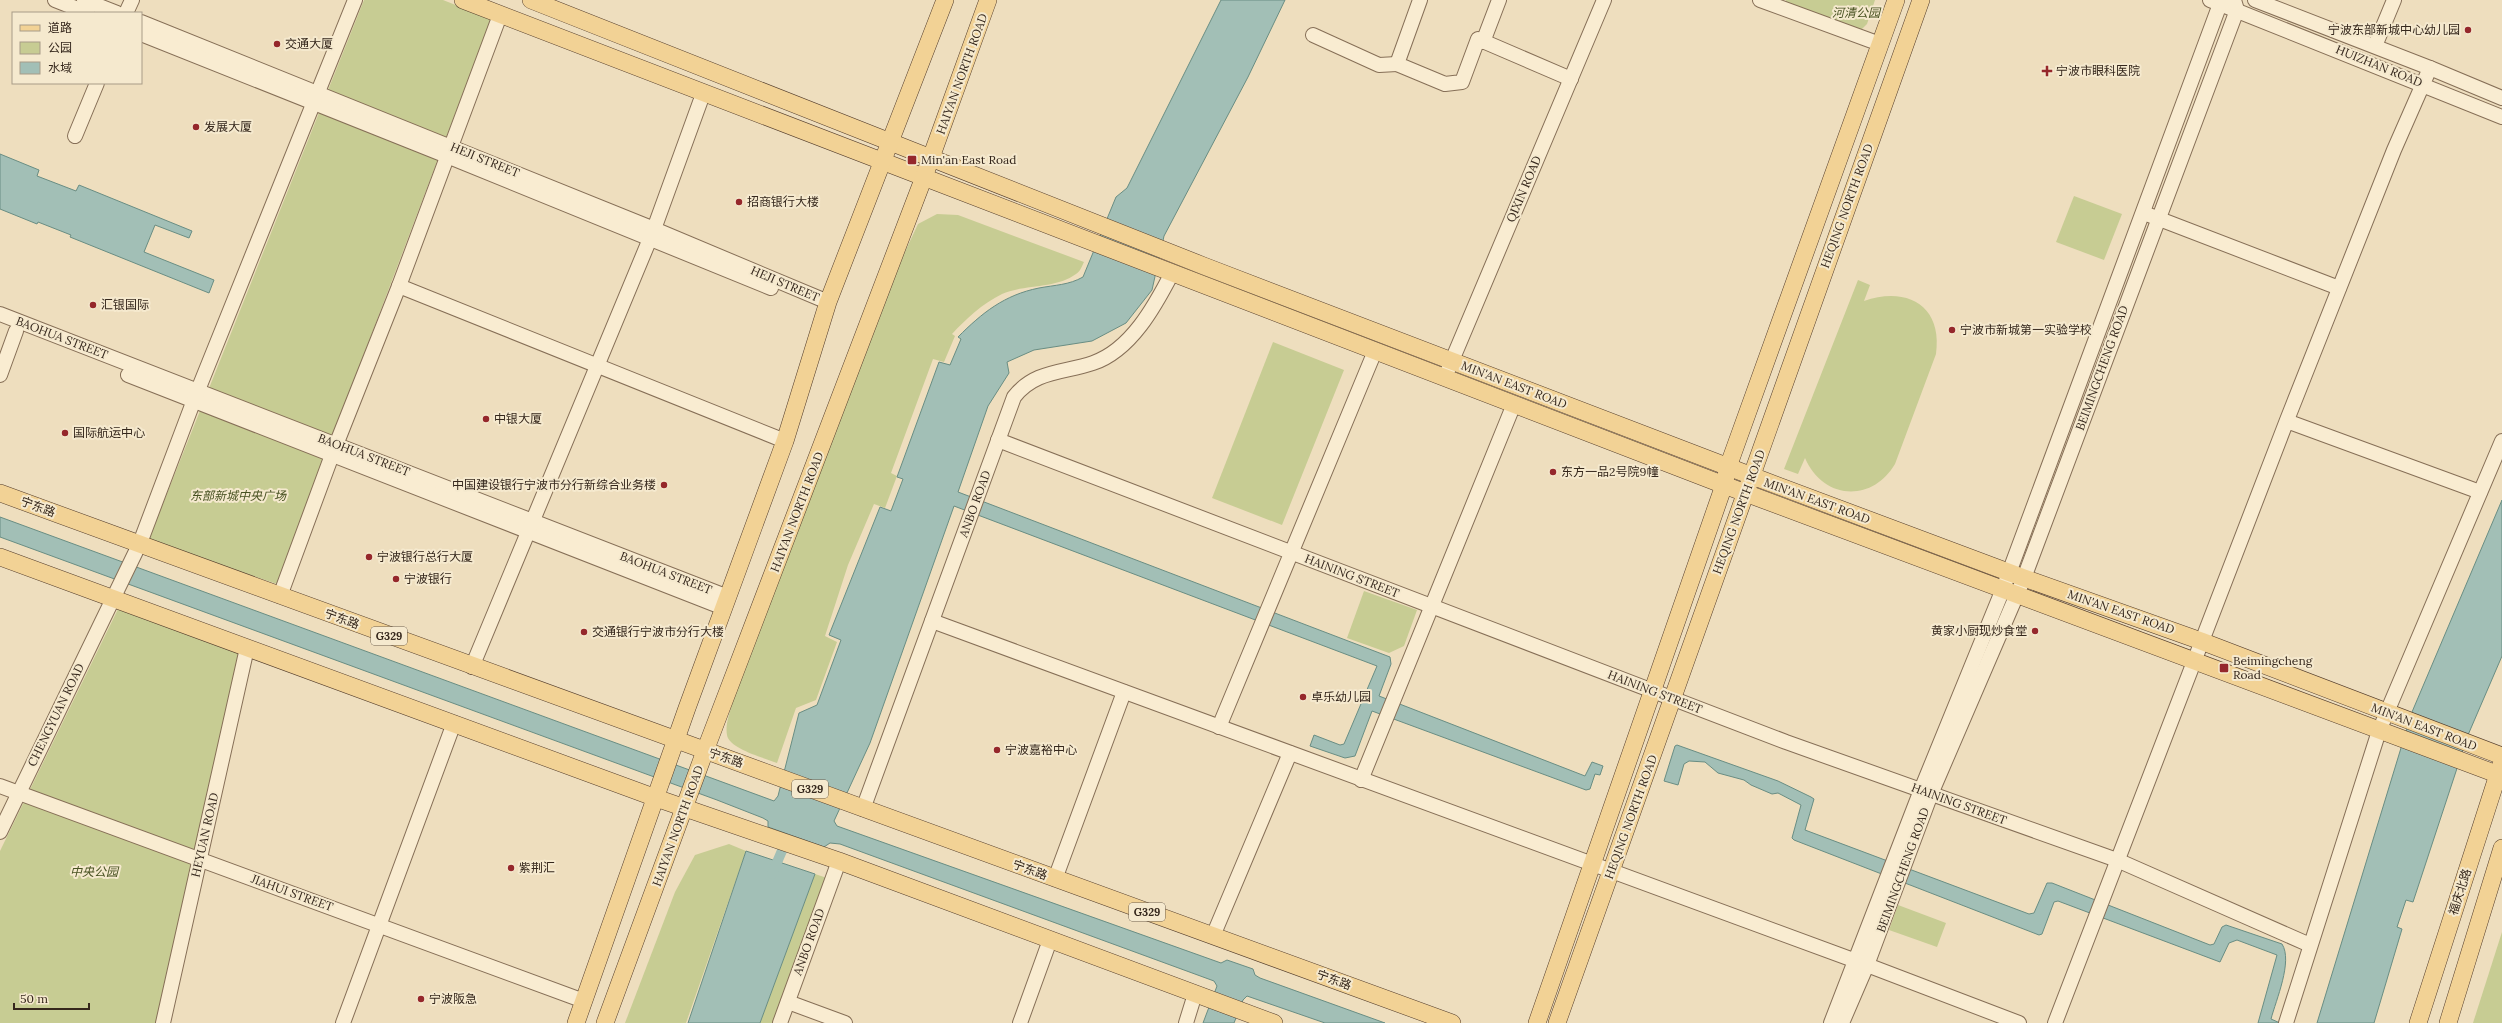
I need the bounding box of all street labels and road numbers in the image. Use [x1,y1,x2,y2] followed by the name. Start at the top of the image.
[933,11,990,136] street label: HAIYAN NORTH ROAD
[2334,41,2425,90] street label: HUIZHAN ROAD
[448,139,522,180] street label: HEJI STREET
[1817,142,1876,270] street label: HEQING NORTH ROAD
[1503,153,1544,224] street label: QIXIN ROAD
[749,262,822,305] street label: HEJI STREET
[2072,303,2131,432] street label: BEIMINGCHENG ROAD
[14,313,111,362] street label: BAOHUA STREET
[1459,357,1569,412] street label: MIN'AN EAST ROAD
[316,430,413,479] street label: BAOHUA STREET
[1709,448,1768,576] street label: HEQING NORTH ROAD
[767,450,826,574] street label: HAIYAN NORTH ROAD
[955,468,994,540] street label: ANBO ROAD
[1762,474,1872,527] street label: MIN'AN EAST ROAD
[19,493,58,520] street label: 宁东路
[618,548,715,597] street label: BAOHUA STREET
[1303,551,1402,601] street label: HAINING STREET
[2066,586,2177,637] street label: MIN'AN EAST ROAD
[323,605,362,632] street label: 宁东路
[371,627,407,645] road number: G329
[24,661,87,769] street label: CHENGYUAN ROAD
[1606,667,1705,717] street label: HAINING STREET
[2369,699,2479,754] street label: MIN'AN EAST ROAD
[707,745,746,770] street label: 宁东路
[1601,753,1660,881] street label: HEQING NORTH ROAD
[649,763,706,888] street label: HAIYAN NORTH ROAD
[1910,779,2009,828] street label: HAINING STREET
[792,780,828,798] road number: G329
[187,791,222,879] street label: HEYUAN ROAD
[1873,805,1932,934] street label: BEIMINGCHENG ROAD
[1011,856,1050,883] street label: 宁东路
[2445,867,2474,917] street label: 福庆北路
[248,870,336,914] street label: JIAHUI STREET
[1129,903,1165,921] road number: G329
[789,906,828,978] street label: ANBO ROAD
[1315,966,1354,993] street label: 宁东路

